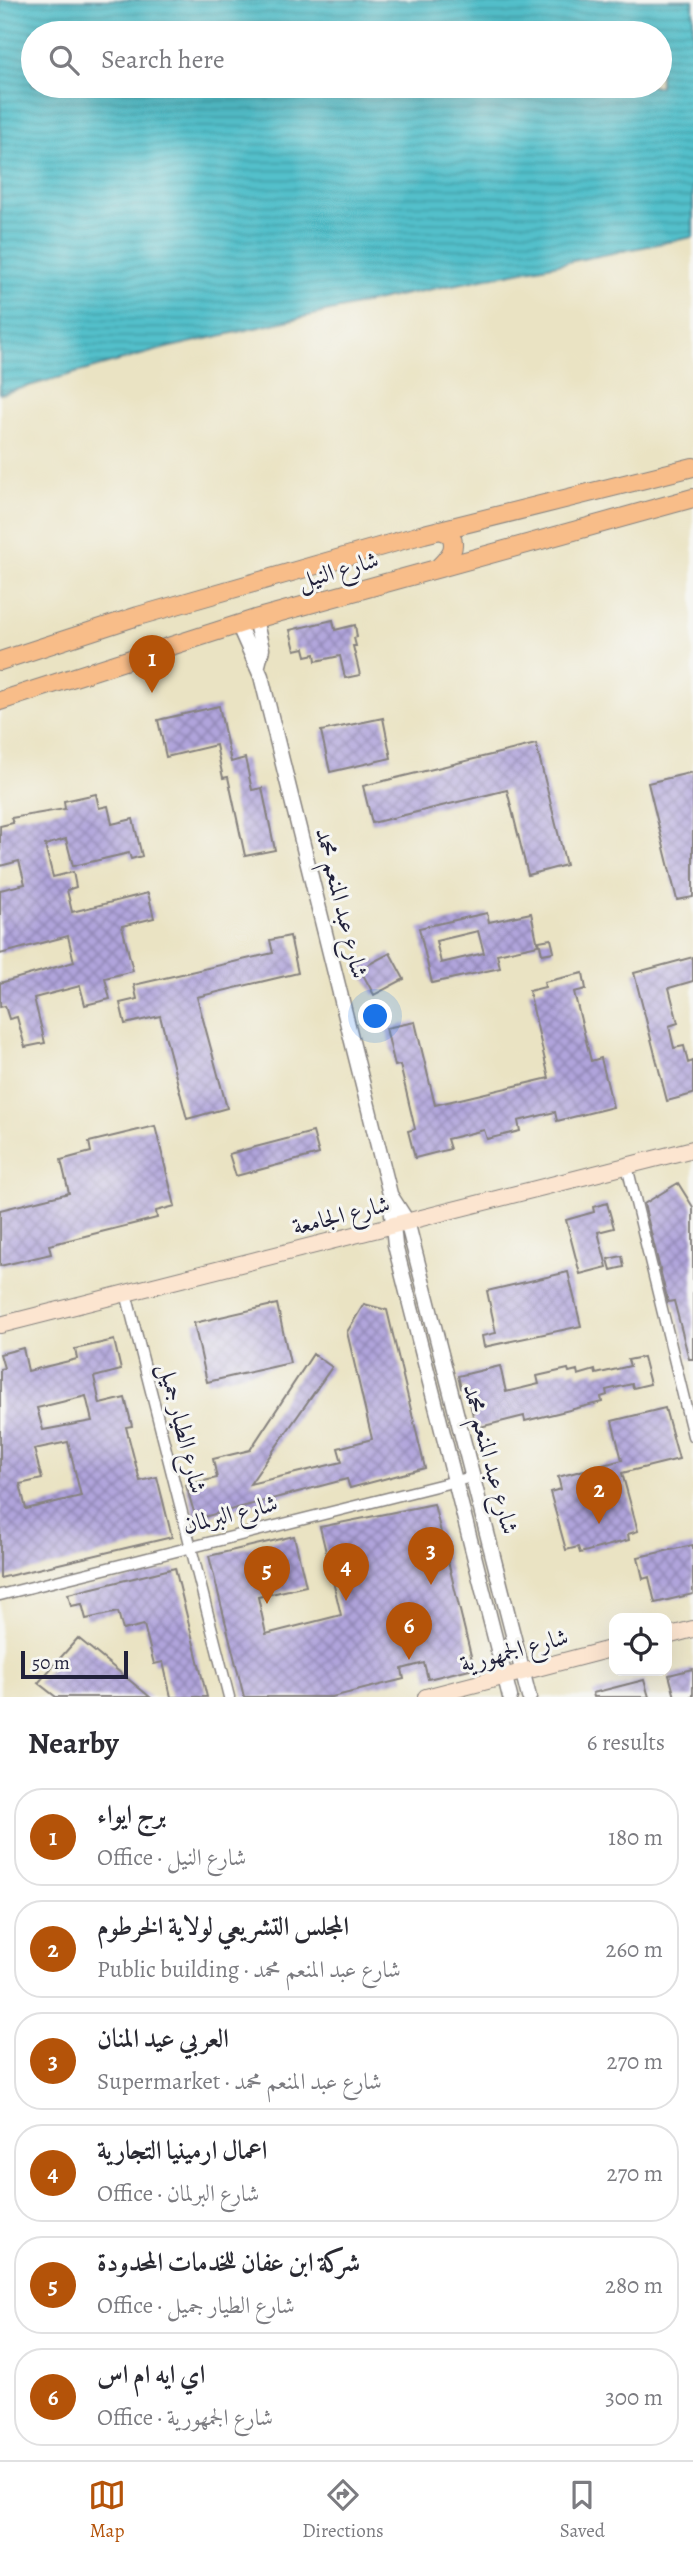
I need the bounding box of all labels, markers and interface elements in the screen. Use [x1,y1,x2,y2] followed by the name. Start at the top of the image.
[21,21,672,98] search box
[45,41,83,79] icon: search
[101,42,225,77] text: Search here
[294,543,383,601] street label: شارع النيل
[129,635,175,693] pin: 1
[302,824,376,983] street label: شارع عبد المنعم محمد
[358,999,392,1033] your location
[289,1187,394,1246] street label: شارع الجامعة
[147,1359,215,1498] street label: شارع الطيار جميل
[450,1380,526,1539] street label: شارع عبد المنعم محمد
[576,1466,622,1524] pin: 2
[179,1487,282,1545] street label: شارع البرلمان
[408,1527,454,1585] pin: 3
[323,1543,369,1601] pin: 4
[244,1546,290,1604] pin: 5
[386,1602,432,1660] pin: 6
[609,1613,672,1676] map controls
[609,1613,672,1676] button: locate
[456,1620,573,1684] street label: شارع الجمهورية
[21,1648,128,1680] scale bar
[32,1650,70,1676] text: 50 m
[28,1723,119,1763] text: Nearby
[587,1727,665,1758] text: 6 results
[97,1797,166,1832] text: برج ايواء
[49,1822,57,1853] text: 1
[608,1822,663,1853] text: 180 m
[97,1842,246,1873] text: Office · شارع النيل
[97,1909,349,1944] text: المجلس التشريعي لولاية الخرطوم
[47,1934,59,1965] text: 2
[605,1934,663,1965] text: 260 m
[97,1954,401,1985] text: Public building · شارع عبد المنعم محمد
[97,2021,229,2056] text: العربي عيد المنان
[48,2046,58,2077] text: 3
[606,2046,663,2077] text: 270 m
[97,2066,382,2097] text: Supermarket · شارع عبد المنعم محمد
[97,2133,268,2168] text: اعمال ارمينيا التجارية
[48,2158,58,2189] text: 4
[606,2158,663,2189] text: 270 m
[97,2178,259,2209] text: Office · شارع البرلمان
[97,2245,360,2280] text: شركة ابن عفان للخدمات المحدودة
[48,2270,58,2301] text: 5
[605,2270,663,2301] text: 280 m
[97,2290,295,2321] text: Office · شارع الطيار جميل
[97,2357,205,2392] text: اي ايه ام اس
[48,2382,58,2413] text: 6
[605,2382,663,2413] text: 300 m
[97,2402,273,2433] text: Office · شارع الجمهورية
[88,2476,126,2544] tab: Map
[302,2476,384,2544] tab: Directions
[560,2476,605,2544] tab: Saved

